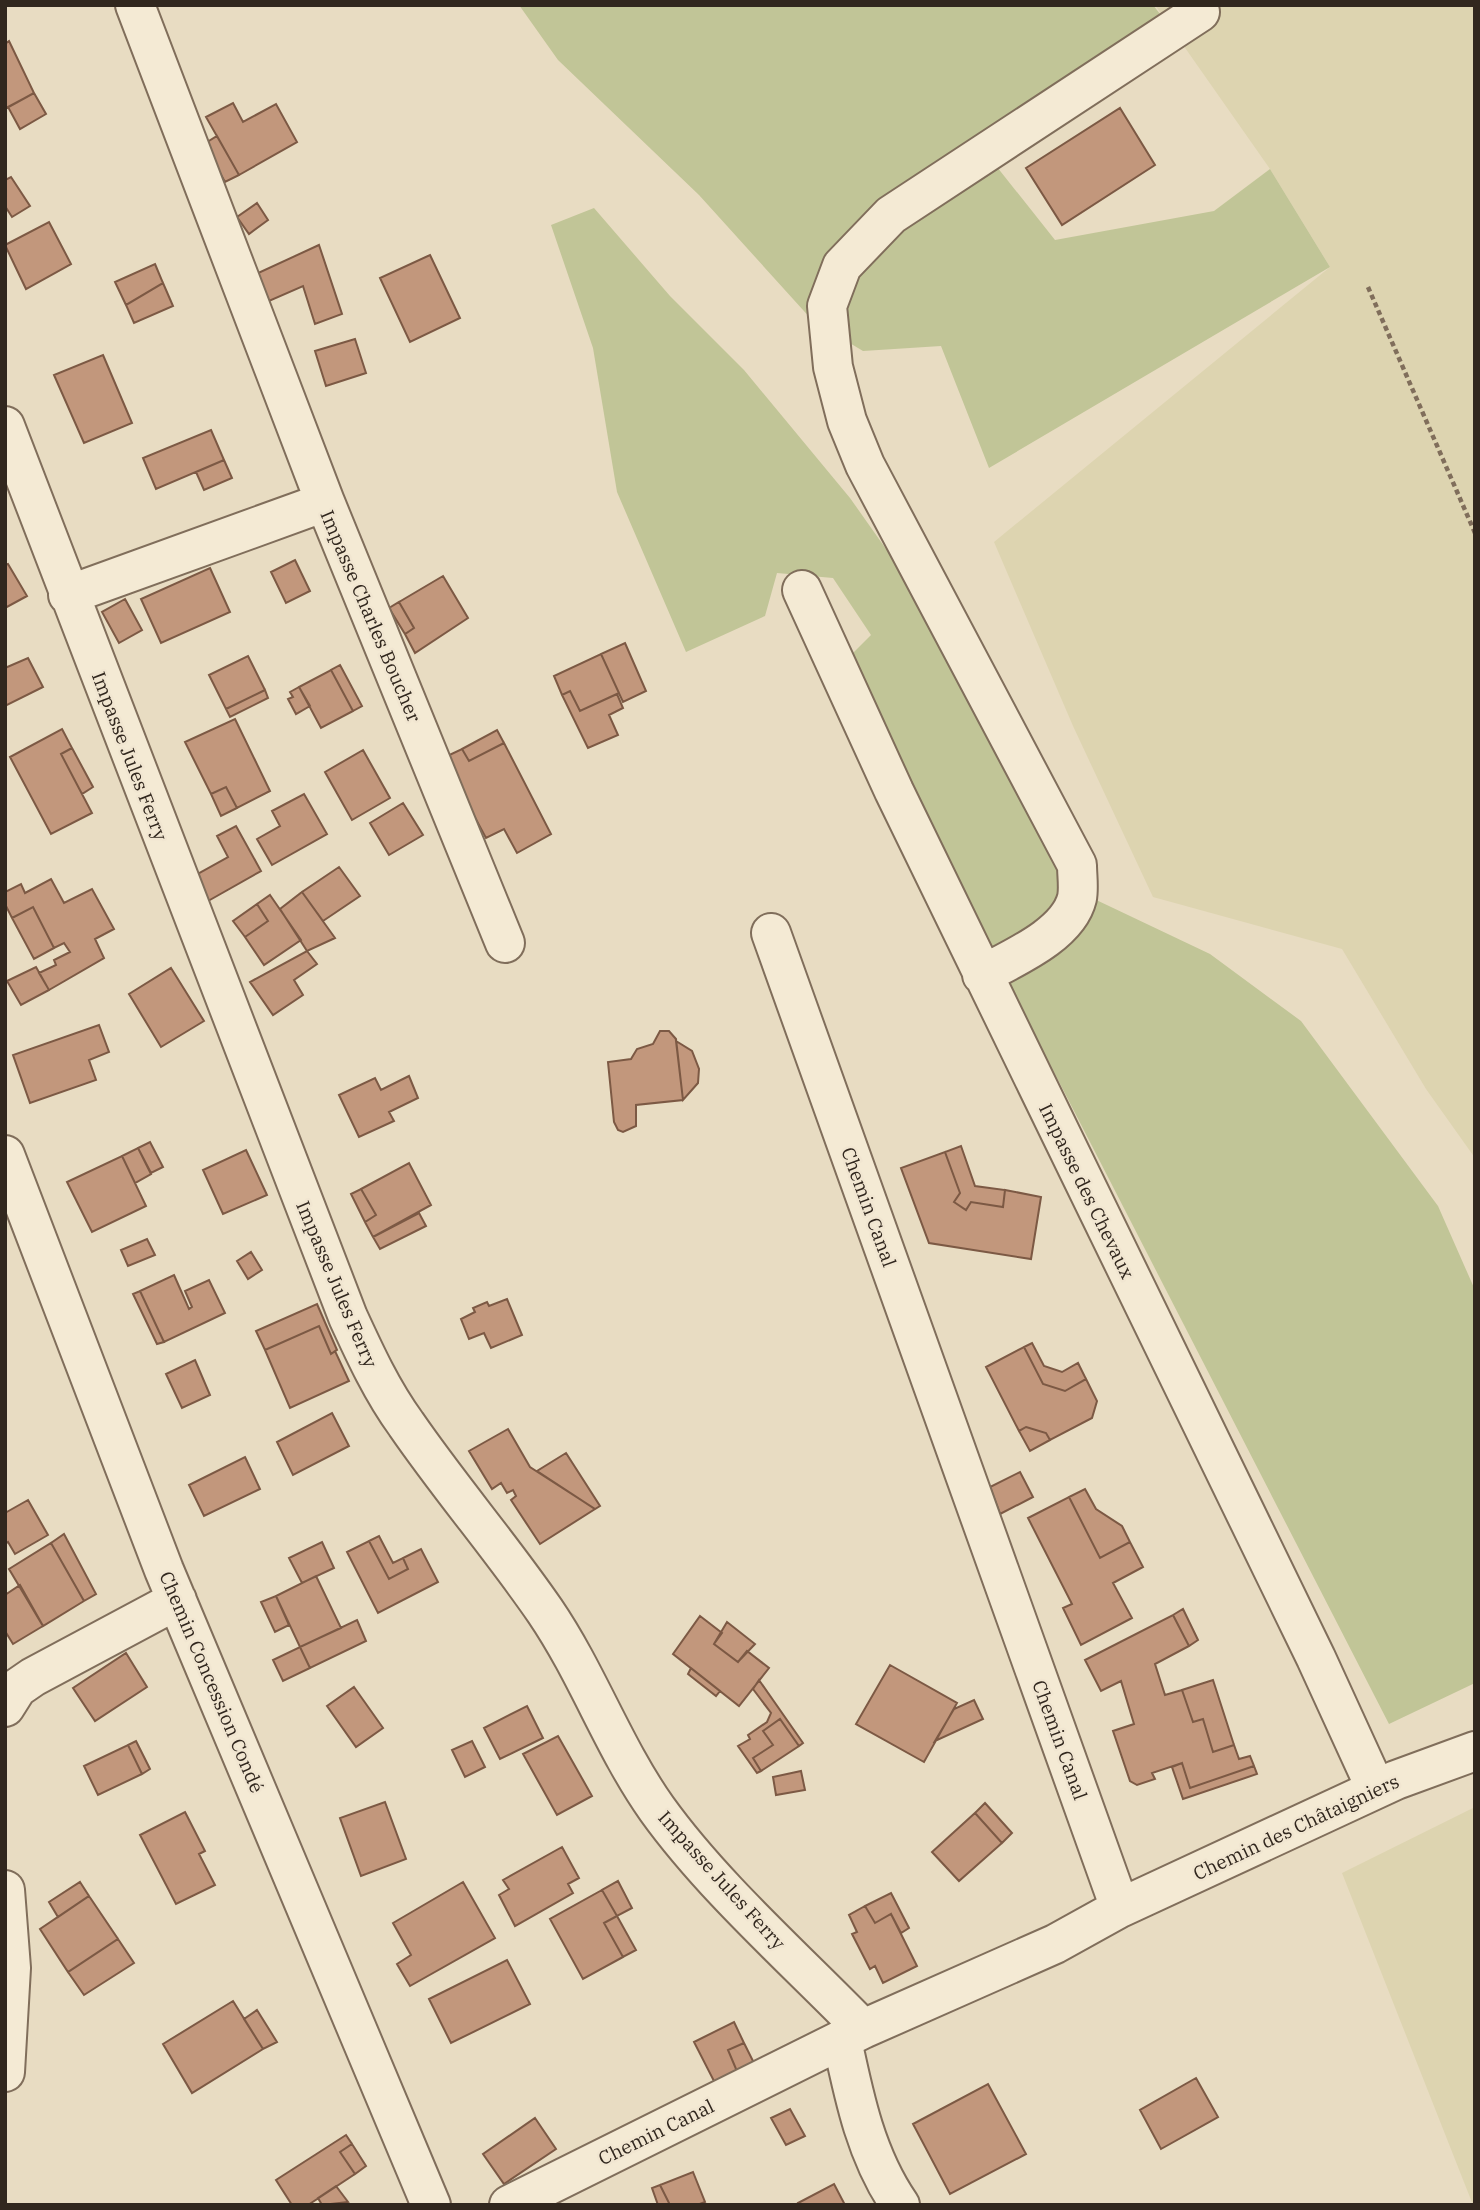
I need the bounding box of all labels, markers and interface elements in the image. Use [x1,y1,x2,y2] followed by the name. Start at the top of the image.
[315,506,427,726] street label: Impasse Charles Boucher
[87,668,174,845] street label: Impasse Jules Ferry
[1034,1099,1140,1283] street label: Impasse des Chevaux
[836,1144,902,1270] street label: Chemin Canal
[291,1197,383,1372] street label: Impasse Jules Ferry
[154,1568,270,1796] street label: Chemin Concession Condé
[1027,1677,1093,1803] street label: Chemin Canal
[1189,1769,1403,1885] street label: Chemin des Châtaigniers
[653,1806,791,1955] street label: Impasse Jules Ferry
[594,2094,718,2170] street label: Chemin Canal

